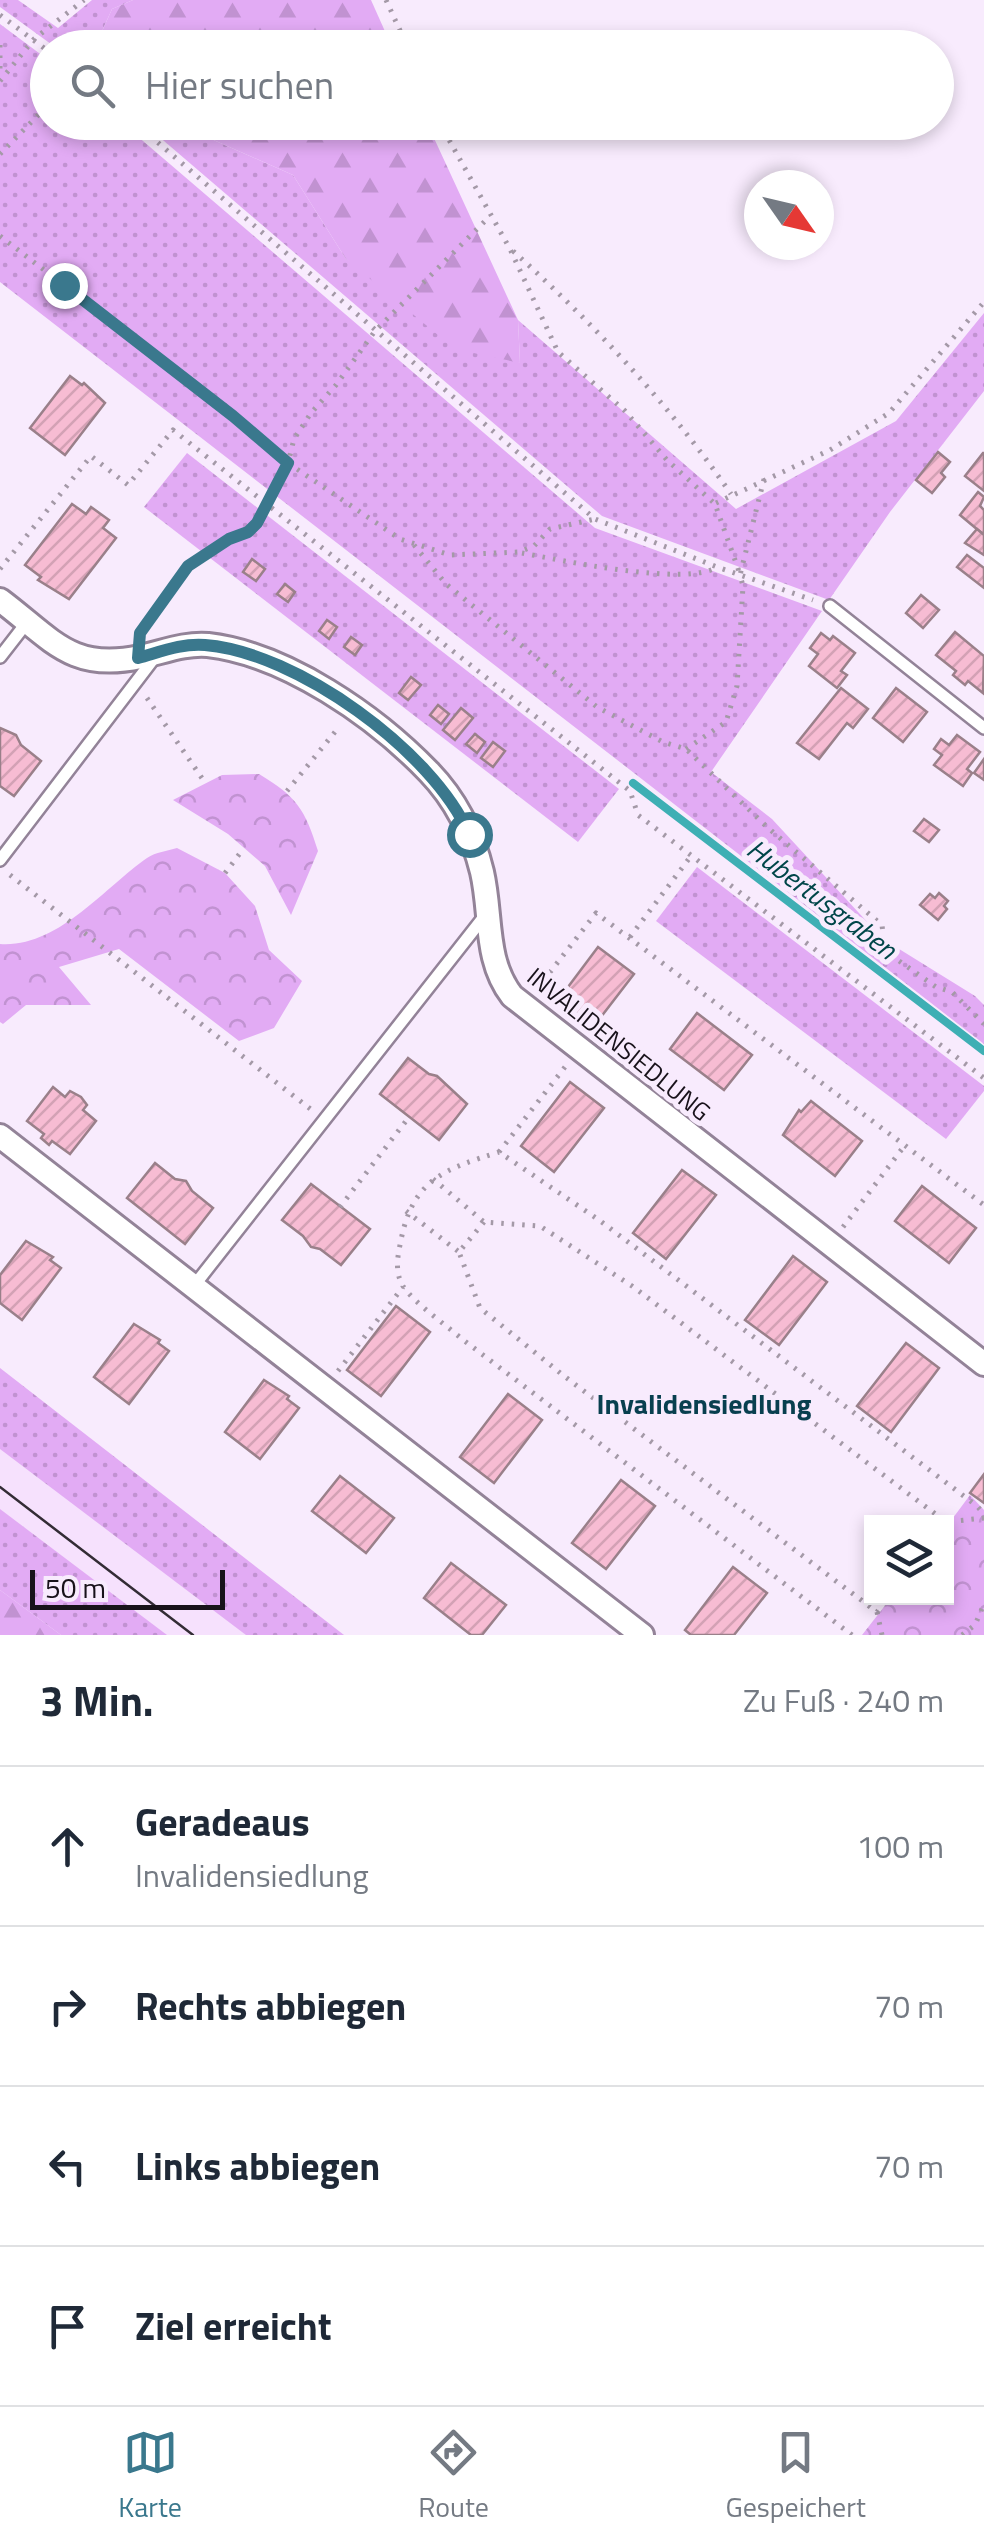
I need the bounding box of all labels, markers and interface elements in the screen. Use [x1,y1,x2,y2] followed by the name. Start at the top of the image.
[30,30,954,140] search box
[145,56,334,114] text: Hier suchen
[65,58,120,113] icon: search
[744,170,834,260] north arrow
[42,263,88,309] route end
[447,812,493,858] route start
[738,828,907,970] water label: Hubertusgraben
[519,958,719,1130] street label: INVALIDENSIEDLUNG
[597,1382,812,1425] district label: Invalidensiedlung
[864,1515,954,1605] map controls
[864,1515,954,1605] button: layers
[30,1565,225,1610] scale bar
[45,1566,106,1609] text: 50 m
[40,1668,154,1732] text: 3 Min.
[743,1676,944,1724] text: Zu Fuß · 240 m
[135,1793,310,1851] text: Geradeaus
[40,1819,95,1874] icon: ahead
[856,1822,944,1870] text: 100 m
[135,1851,369,1899] text: Invalidensiedlung
[135,1977,406,2035] text: Rechts abbiegen
[40,1979,95,2034] icon: right
[874,1982,944,2030] text: 70 m
[135,2137,380,2195] text: Links abbiegen
[40,2139,95,2194] icon: left
[874,2142,944,2190] text: 70 m
[135,2297,332,2355] text: Ziel erreicht
[40,2299,95,2354] icon: arrive
[118,2425,182,2528] tab: Karte
[418,2425,489,2528] tab: Route
[725,2425,866,2528] tab: Gespeichert

